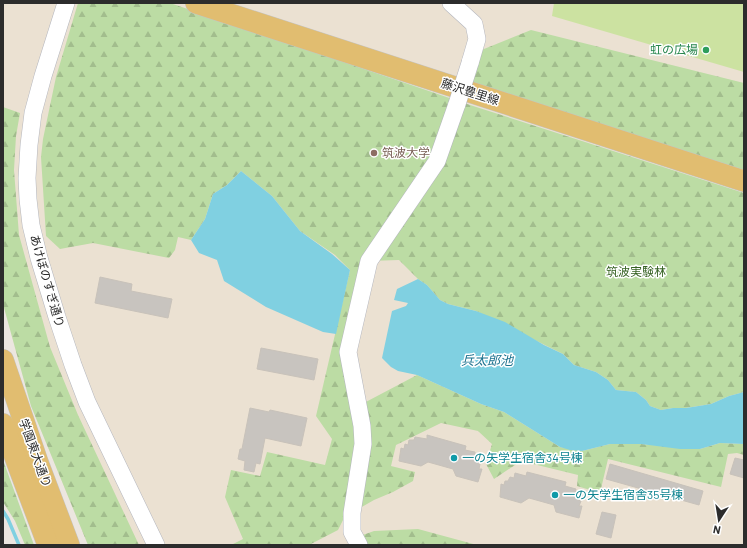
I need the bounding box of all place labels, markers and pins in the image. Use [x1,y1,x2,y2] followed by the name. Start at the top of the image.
[650,42,698,56] place label: 虹の広場
[701,45,711,55] marker: 虹の広場
[382,145,430,159] place label: 筑波大学
[369,148,379,158] marker: 筑波大学
[462,450,583,464] place label: 一の矢学生宿舎34号棟
[449,453,459,463] marker: 一の矢学生宿舎34号棟
[563,487,683,501] place label: 一の矢学生宿舎35号棟
[550,490,560,500] marker: 一の矢学生宿舎35号棟

